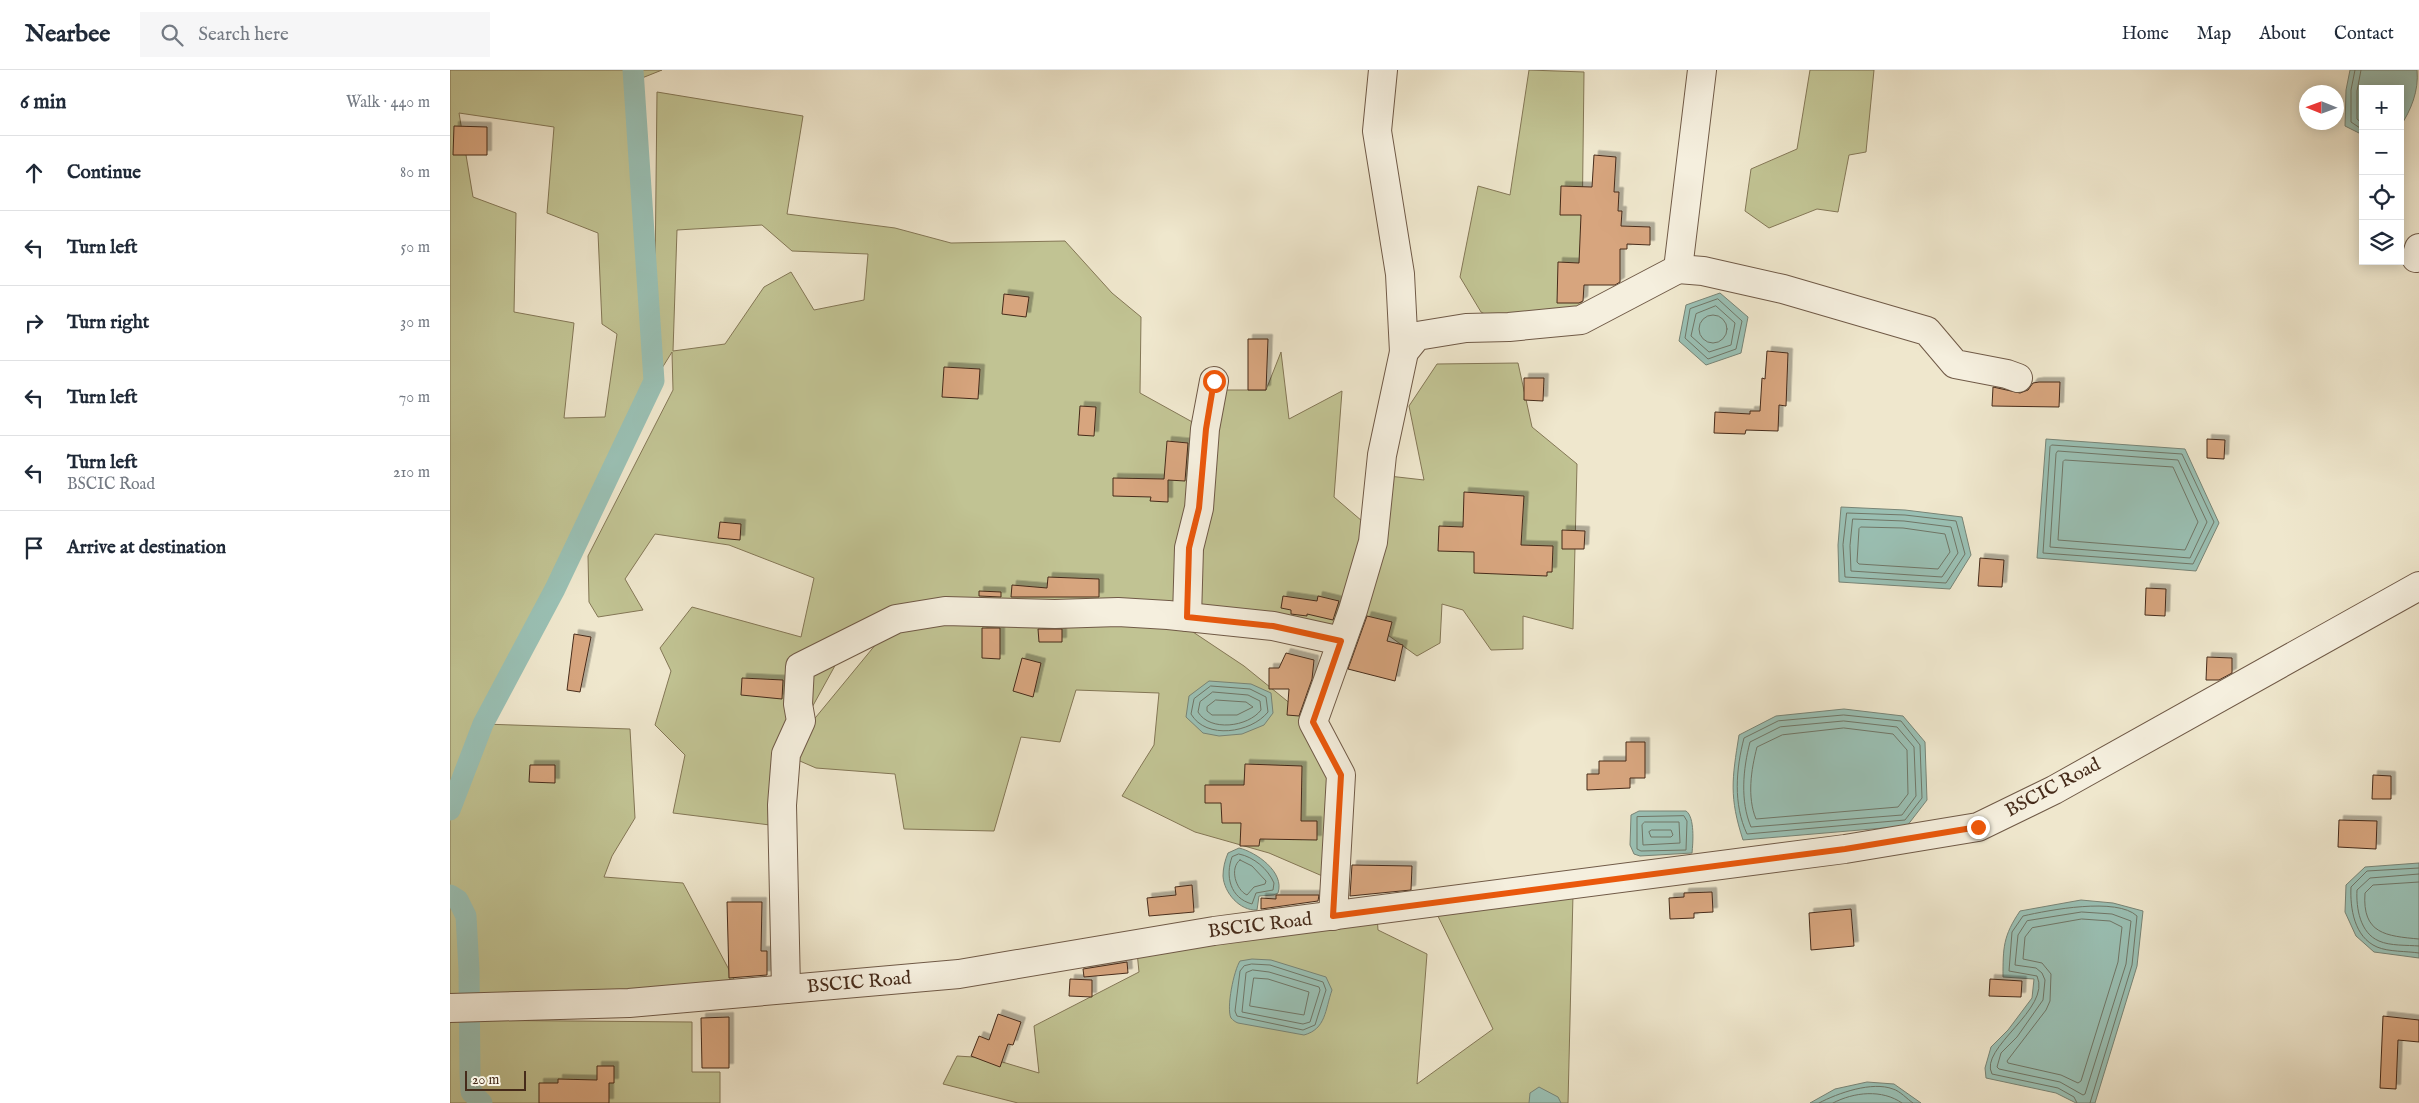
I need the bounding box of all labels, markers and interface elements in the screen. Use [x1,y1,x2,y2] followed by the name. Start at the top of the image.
[140,12,490,57] search box
[25,19,110,50] text: Nearbee
[158,21,186,49] icon: search
[198,23,289,47] text: Search here
[2122,23,2169,46] text: Home
[2197,23,2231,46] text: Map
[2259,23,2306,46] text: About
[2334,23,2394,46] text: Contact
[2299,85,2344,130] north arrow
[2359,85,2404,265] map controls
[2359,85,2404,130] button: +
[20,89,66,116] text: 6 min
[346,93,430,113] text: Walk · 440 m
[2359,130,2404,175] button: −
[20,159,48,187] icon: ahead
[67,161,141,185] text: Continue
[400,163,430,183] text: 80 m
[2359,175,2404,220] button: locate
[2359,220,2404,265] button: layers
[20,234,48,262] icon: left
[67,236,138,260] text: Turn left
[401,238,430,258] text: 50 m
[20,309,48,337] icon: right
[67,311,149,335] text: Turn right
[400,313,430,333] text: 30 m
[1203,370,1226,393] route start
[20,384,48,412] icon: left
[67,386,138,410] text: Turn left
[399,388,430,408] text: 70 m
[67,451,138,475] text: Turn left
[20,459,48,487] icon: left
[393,463,430,483] text: 210 m
[67,475,155,495] text: BSCIC Road
[20,534,48,562] icon: arrive
[67,536,226,560] text: Arrive at destination
[2001,752,2106,823] street label: BSCIC Road
[1967,816,1990,839] route end
[1207,908,1314,944] street label: BSCIC Road
[806,966,913,1000] street label: BSCIC Road
[465,1068,526,1091] scale bar
[472,1071,499,1089] text: 20 m

